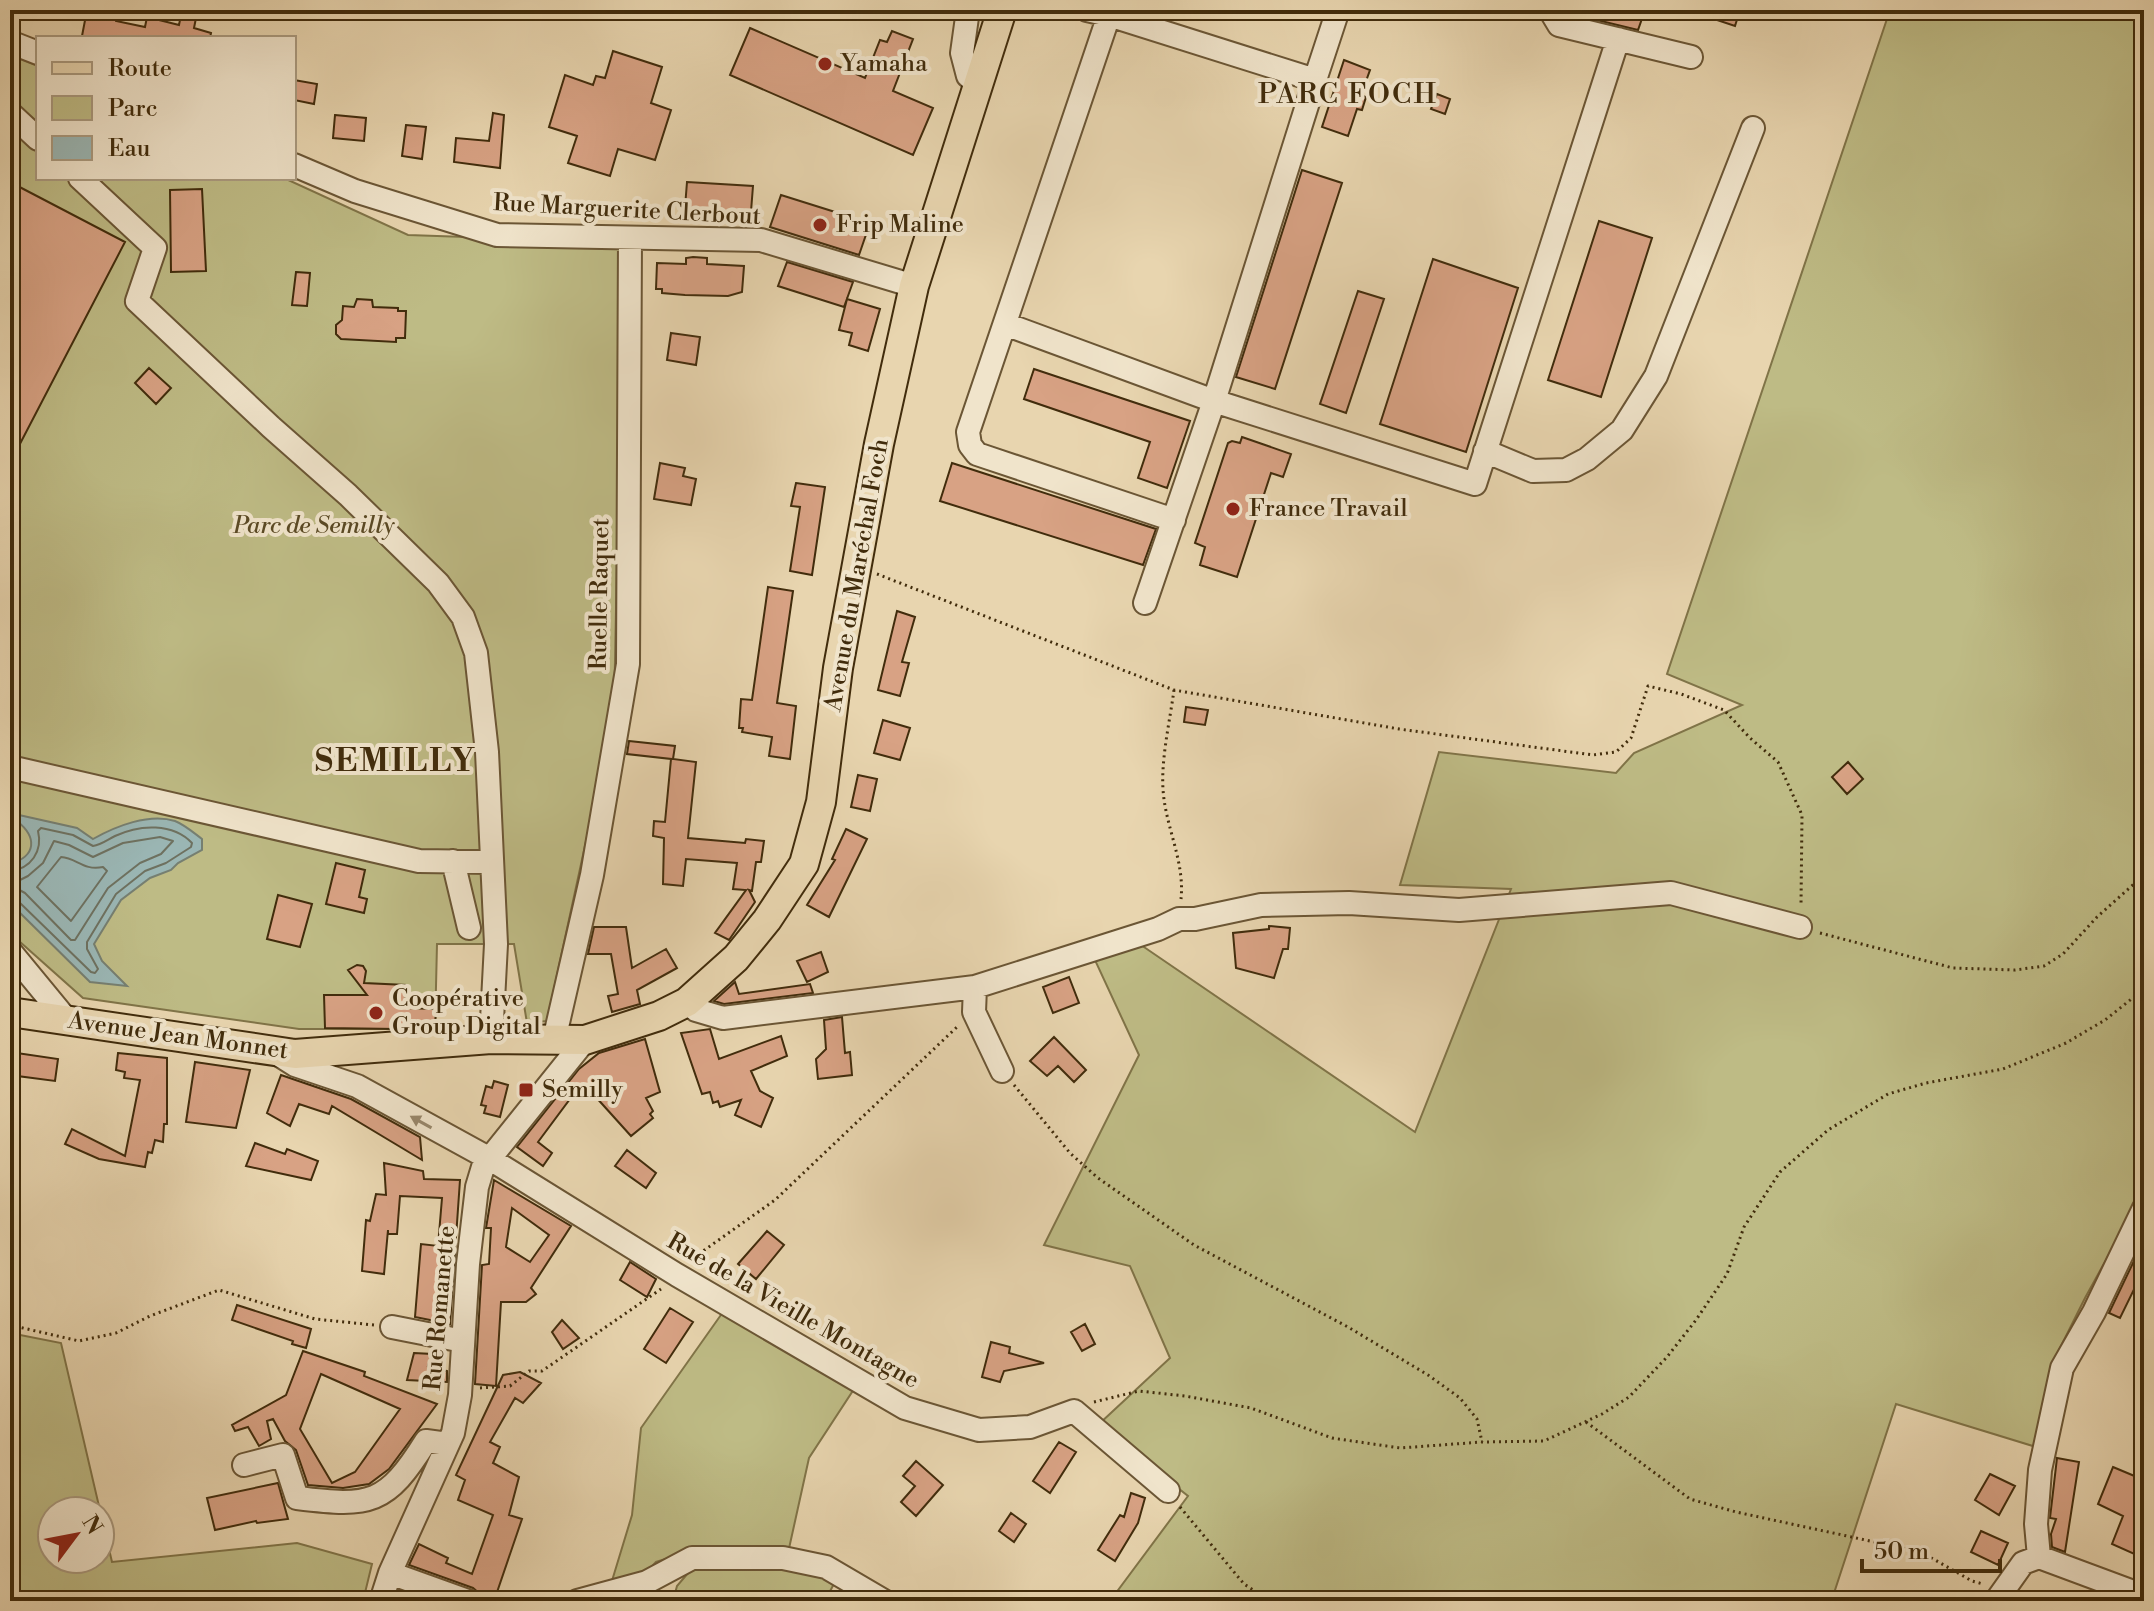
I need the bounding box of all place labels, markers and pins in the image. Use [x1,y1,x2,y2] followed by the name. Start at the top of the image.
[839,49,928,79] place label: Yamaha
[816,55,834,73] marker: Yamaha
[836,210,964,240] place label: Frip Maline
[811,216,829,234] marker: Frip Maline
[1249,494,1408,524] place label: France Travail
[1224,500,1242,518] marker: France Travail
[392,984,541,1042] place label: Coopérative Group Digital
[367,1004,385,1022] marker: Coopérative Group Digital
[542,1075,623,1105] place label: Semilly
[517,1081,535,1099] marker: Semilly

